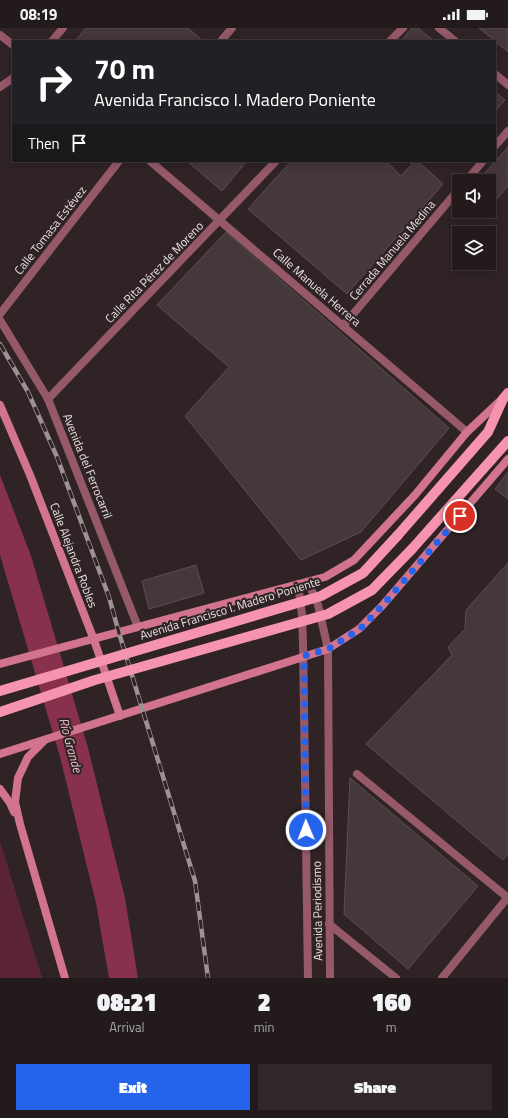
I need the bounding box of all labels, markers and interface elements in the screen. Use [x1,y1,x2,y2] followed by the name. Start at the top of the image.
[20,3,57,26] text: 08:19
[94,47,155,90] text: 70 m
[28,56,80,108] icon: right
[94,86,376,113] text: Avenida Francisco I. Madero Poniente
[28,132,60,155] text: Then
[68,132,90,154] icon: arrive
[452,174,496,270] map controls
[452,174,496,218] button: sound
[9,182,91,278] street label: Calle Tomasa Estévez
[344,196,440,304] street label: Cerrada Manuela Medina
[100,217,208,327] street label: Calle Rita Pérez de Moreno
[452,226,496,270] button: layers
[269,243,365,331] street label: Calle Manuela Herrera
[58,410,118,522] street label: Avenida del Ferrocarril
[443,499,477,533] pin
[45,500,103,611] street label: Calle Alejandra Robles
[449,505,471,527] icon: arrive
[137,571,323,645] street label: Avenida Francisco I. Madero Poniente
[54,715,88,776] water label: Río Grande
[285,809,327,851] position arrow
[307,861,327,961] street label: Avenida Periodismo
[97,984,157,1020] text: 08:21
[257,984,271,1020] text: 2
[371,984,411,1020] text: 160
[109,1017,144,1037] text: Arrival
[254,1017,274,1037] text: min
[386,1017,397,1037] text: m
[16,1064,250,1110] button: Exit
[258,1064,492,1110] button: Share

